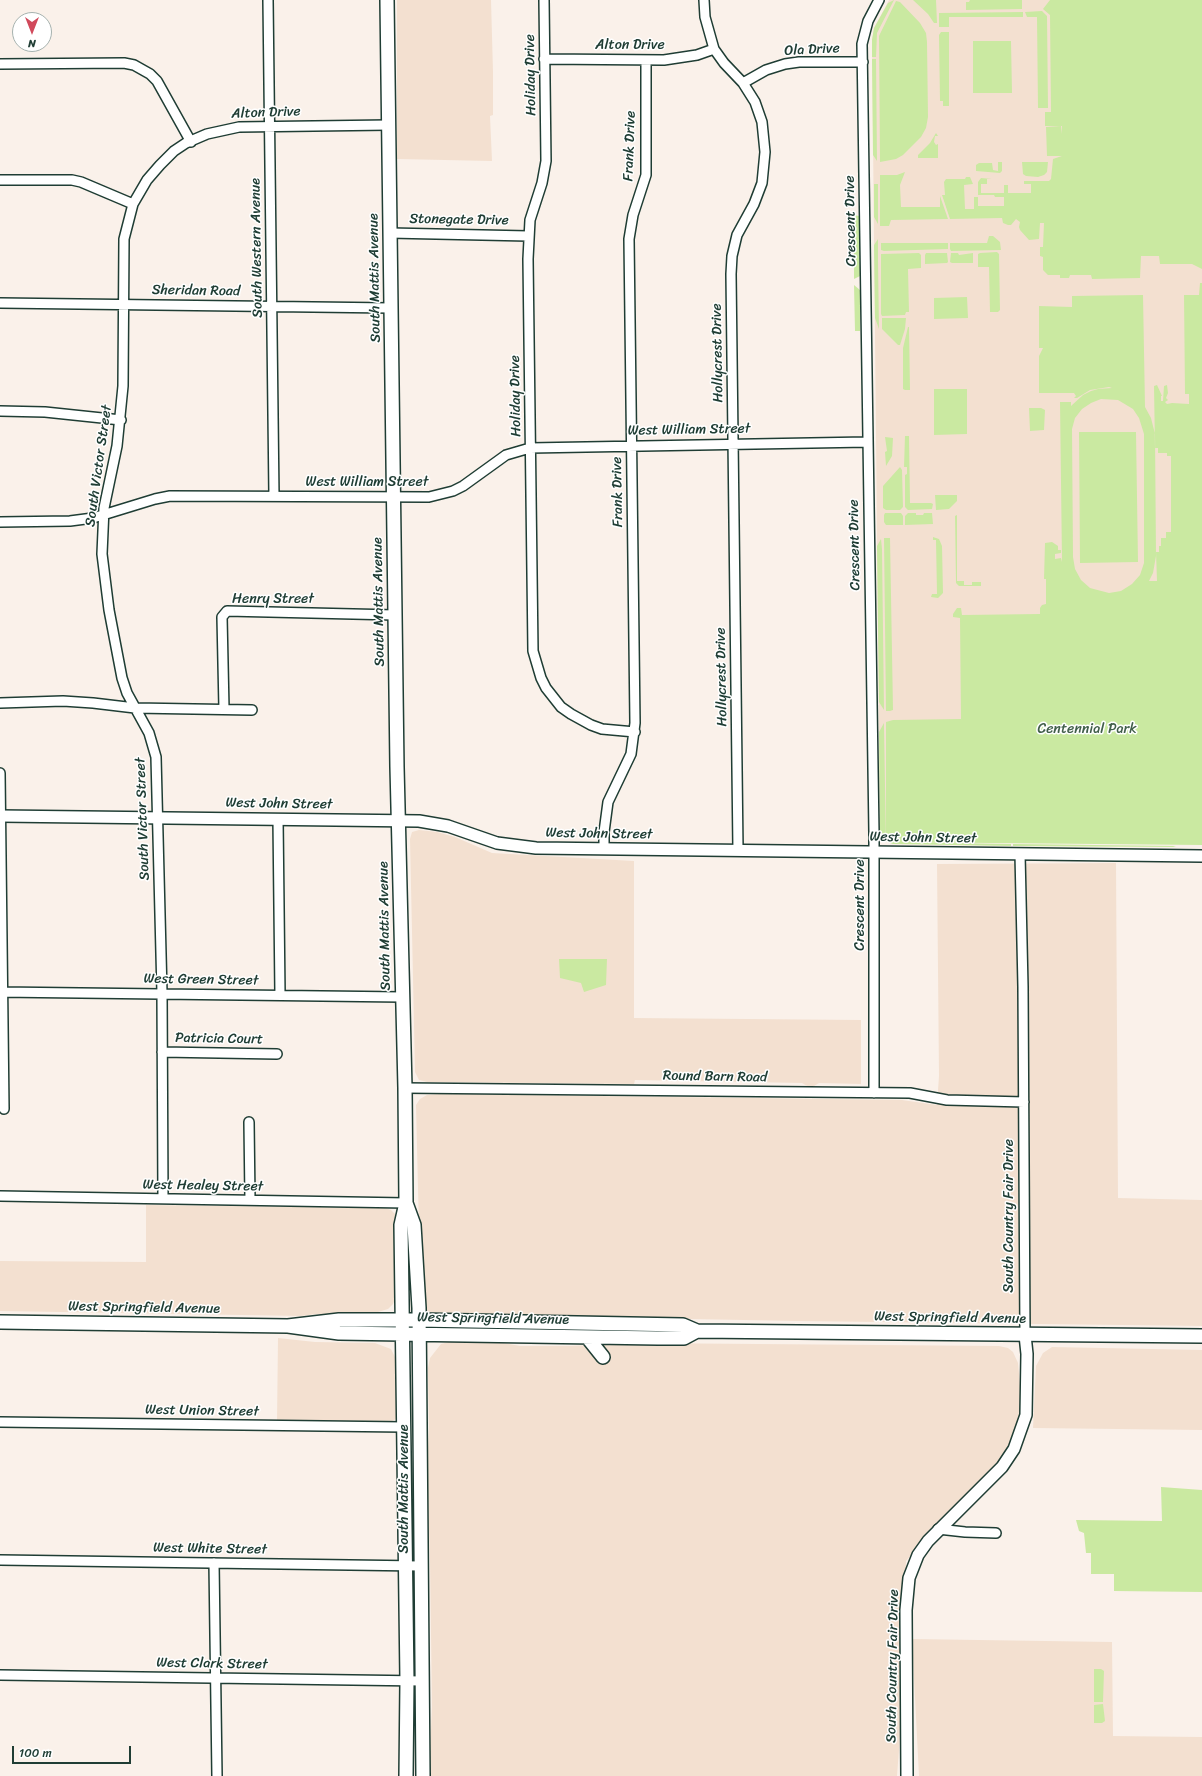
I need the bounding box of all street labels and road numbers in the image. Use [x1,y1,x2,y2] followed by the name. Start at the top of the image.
[522,34,540,116] street label: Holiday Drive
[595,37,665,53] street label: Alton Drive
[784,40,840,60] street label: Ola Drive
[231,103,301,123] street label: Alton Drive
[620,110,640,182] street label: Frank Drive
[842,175,860,267] street label: Crescent Drive
[247,178,267,318] street label: South Western Avenue
[409,211,509,229] street label: Stonegate Drive
[365,213,385,343] street label: South Mattis Avenue
[152,282,240,300] street label: Sheridan Road
[709,303,727,403] street label: Hollycrest Drive
[507,355,525,437] street label: Holiday Drive
[82,404,116,528] street label: South Victor Street
[627,421,751,439] street label: West William Street
[609,457,627,527] street label: Frank Drive
[306,474,428,490] street label: West William Street
[846,499,864,591] street label: Crescent Drive
[369,537,389,667] street label: South Mattis Avenue
[232,591,314,607] street label: Henry Street
[713,627,731,727] street label: Hollycrest Drive
[132,757,154,881] street label: South Victor Street
[225,795,333,813] street label: West John Street
[545,825,653,843] street label: West John Street
[869,829,977,847] street label: West John Street
[852,859,868,951] street label: Crescent Drive
[375,861,395,991] street label: South Mattis Avenue
[143,971,259,989] street label: West Green Street
[175,1030,263,1048] street label: Patricia Court
[663,1068,767,1086] street label: Round Barn Road
[1001,1139,1017,1293] street label: South Country Fair Drive
[143,1177,263,1195] street label: West Healey Street
[68,1298,220,1318] street label: West Springfield Avenue
[874,1308,1026,1328] street label: West Springfield Avenue
[417,1309,569,1329] street label: West Springfield Avenue
[145,1402,259,1420] street label: West Union Street
[396,1424,412,1554] street label: South Mattis Avenue
[153,1540,267,1558] street label: West White Street
[883,1589,903,1743] street label: South Country Fair Drive
[156,1655,268,1673] street label: West Clark Street

